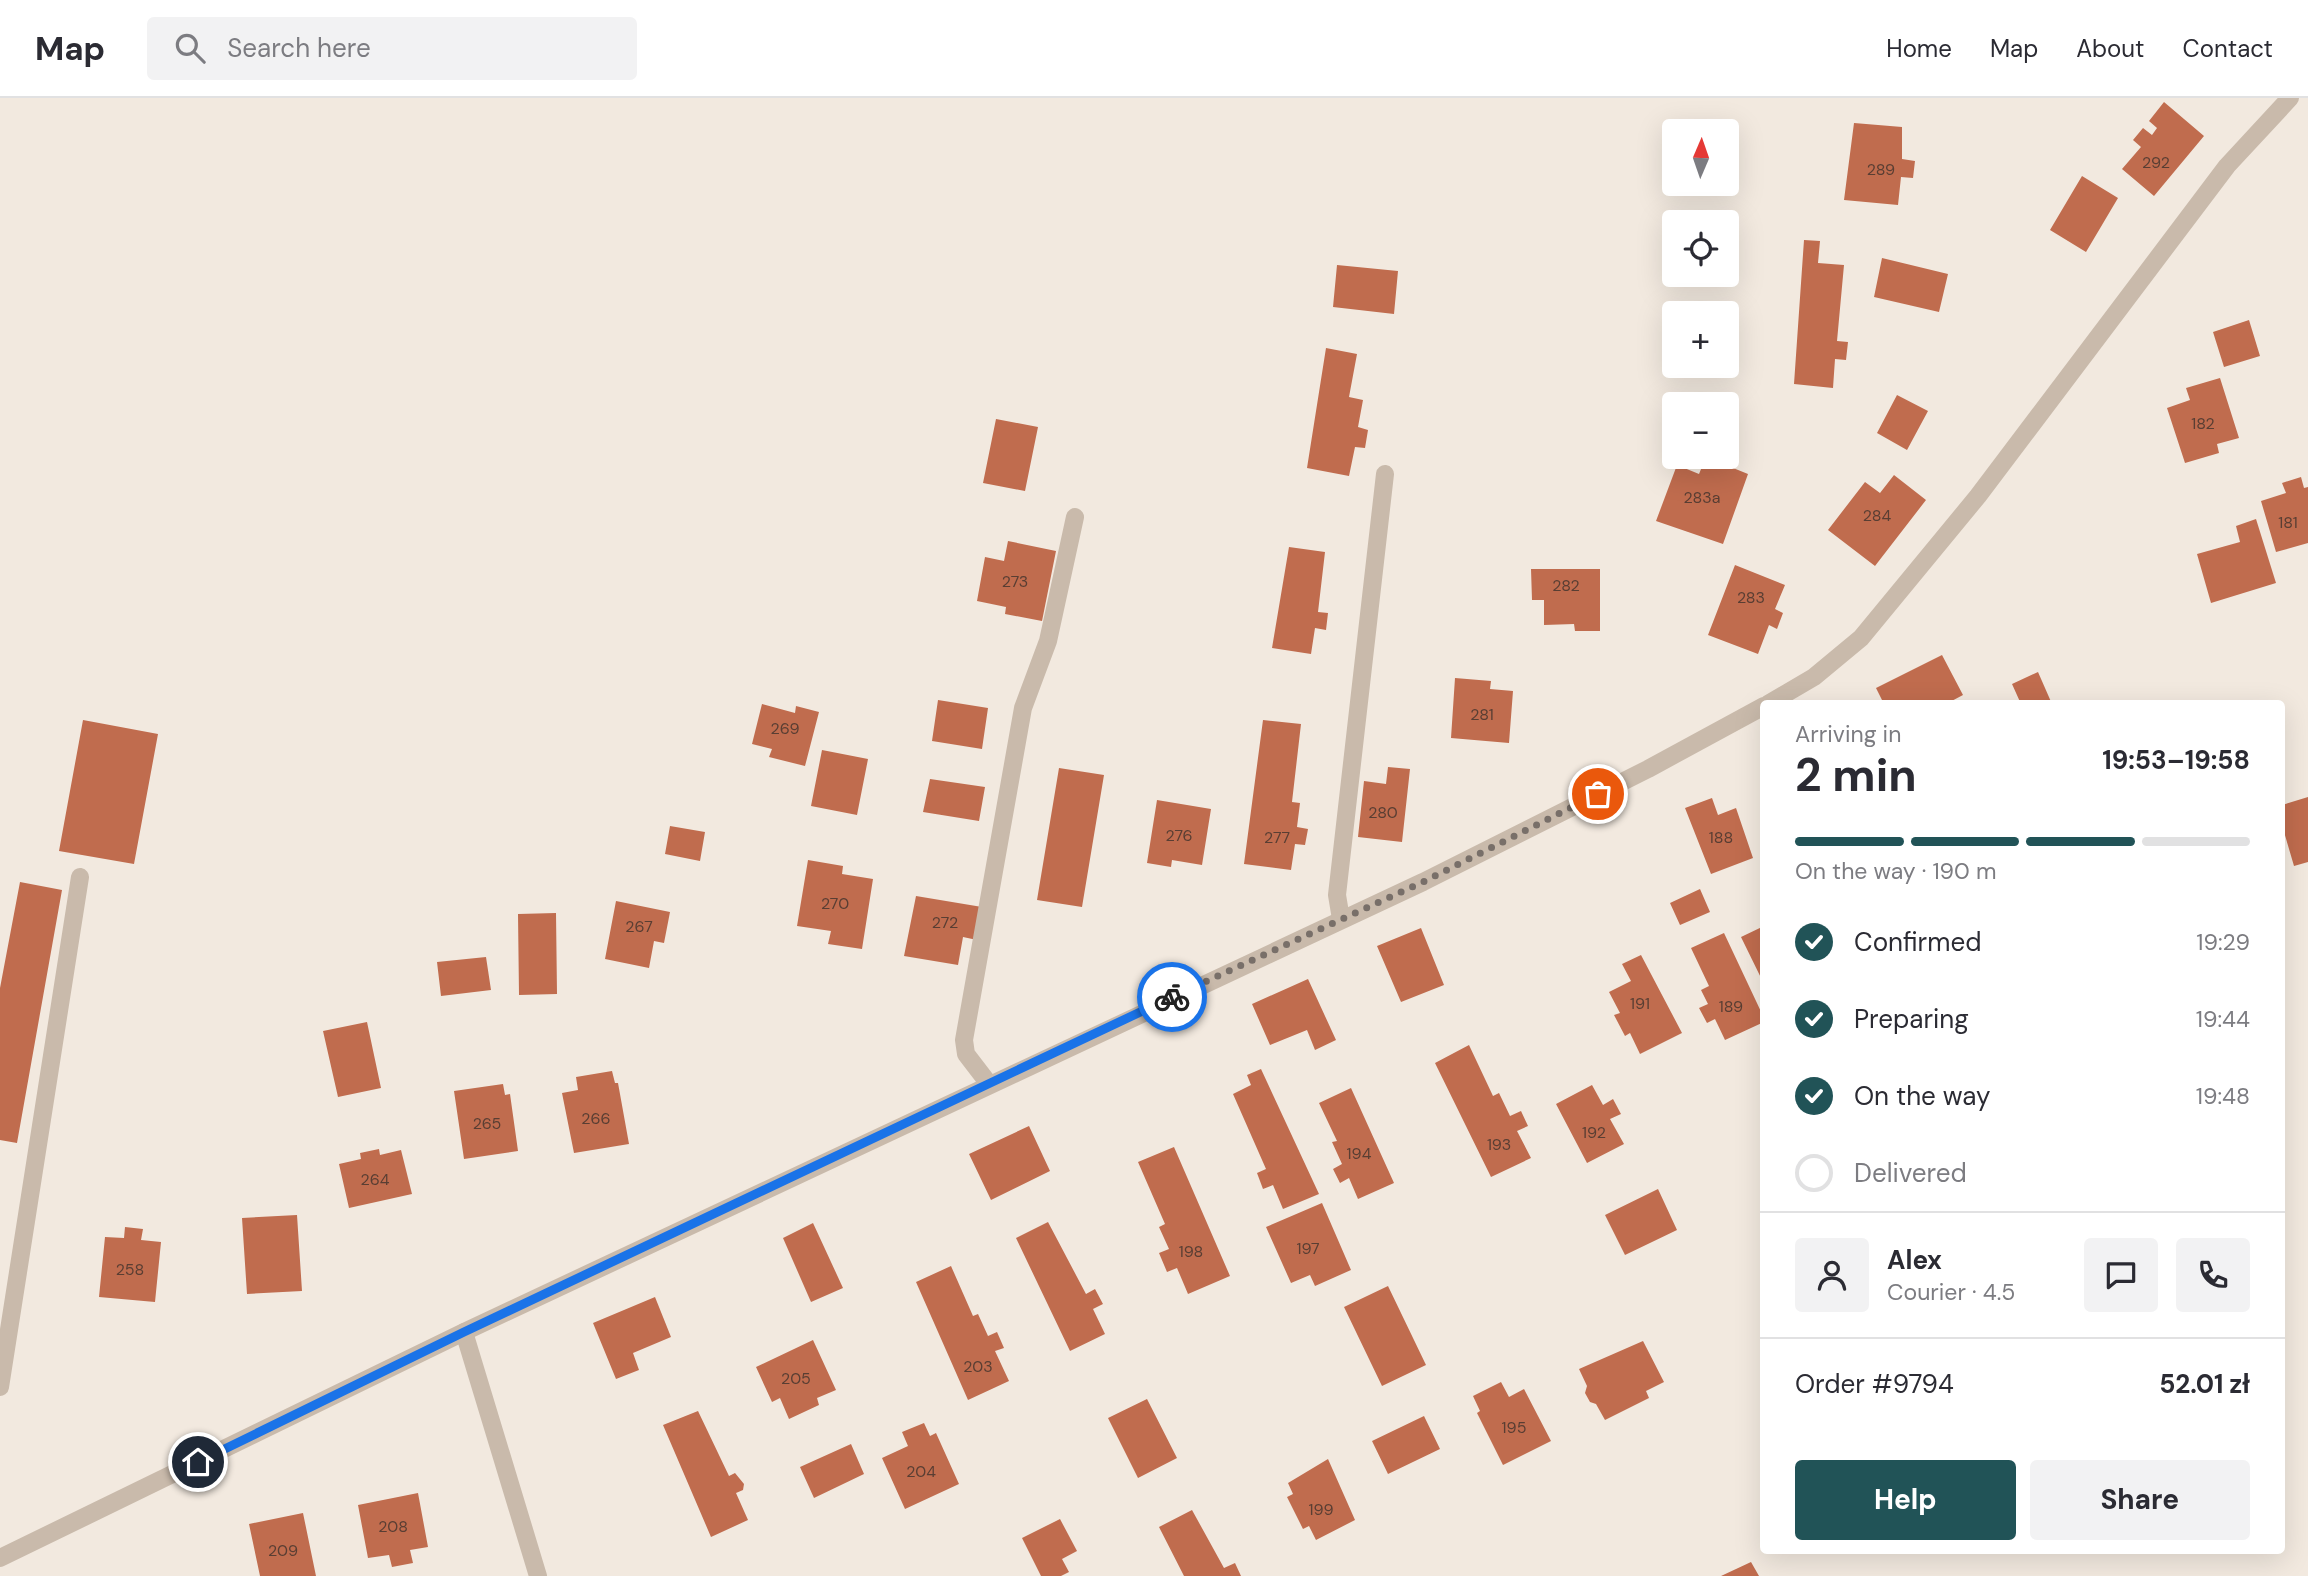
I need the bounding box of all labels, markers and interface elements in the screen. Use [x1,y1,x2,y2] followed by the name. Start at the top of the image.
[147,17,637,80] search box
[35,27,105,70] text: Map
[171,29,209,67] icon: search
[227,31,371,65] text: Search here
[1886,33,1952,64] text: Home
[1990,33,2038,64] text: Map
[2076,33,2145,64] text: About
[2183,33,2273,64] text: Contact
[1662,119,1740,196] north arrow
[1662,119,1739,469] map controls
[2142,152,2170,173] house number: 292
[1867,159,1895,180] house number: 289
[1662,210,1739,287] button: locate
[1662,301,1739,378] button: +
[1662,392,1739,469] button: −
[2191,413,2215,434] house number: 182
[1684,487,1720,508] house number: 283a
[1863,505,1891,526] house number: 284
[2278,512,2298,533] house number: 181
[1002,571,1028,592] house number: 273
[1552,575,1580,596] house number: 282
[1737,587,1765,608] house number: 283
[1470,704,1494,725] house number: 281
[771,718,800,739] house number: 269
[1795,719,1901,749] text: Arriving in
[2102,743,2250,777] text: 19:53–19:58
[1795,745,1917,805] text: 2 min
[1568,764,1628,824] pin
[1579,775,1617,813] icon: bag
[1368,802,1398,823] house number: 280
[1165,825,1193,846] house number: 276
[1264,827,1290,848] house number: 277
[1709,827,1733,848] house number: 188
[1795,856,1996,886] text: On the way · 190 m
[821,893,849,914] house number: 270
[932,912,958,933] house number: 272
[625,916,653,937] house number: 267
[1795,923,1833,961] icon: check
[1854,925,1981,959] text: Confirmed
[2196,927,2250,957] text: 19:29
[1137,962,1207,1032] courier
[1153,978,1191,1016] icon: bike
[1630,993,1650,1014] house number: 191
[1719,996,1743,1017] house number: 189
[1795,1000,1833,1038] icon: check
[1854,1002,1969,1036] text: Preparing
[2196,1004,2250,1034] text: 19:44
[1795,1077,1833,1115] icon: check
[1854,1079,1990,1113] text: On the way
[2196,1081,2250,1111] text: 19:48
[581,1108,611,1129] house number: 266
[473,1113,501,1134] house number: 265
[1582,1122,1606,1143] house number: 192
[1487,1134,1511,1155] house number: 193
[1347,1143,1372,1164] house number: 194
[1854,1156,1967,1190] text: Delivered
[361,1169,390,1190] house number: 264
[1296,1238,1320,1259] house number: 197
[1795,1238,1869,1312] button: person
[2084,1238,2158,1312] button: chat
[2176,1238,2250,1312] button: phone
[1179,1241,1203,1262] house number: 198
[1887,1243,1942,1277] text: Alex
[116,1259,144,1280] house number: 258
[1887,1277,2015,1307] text: Courier · 4.5
[963,1356,993,1377] house number: 203
[1795,1367,1954,1401] text: Order #9794
[2159,1367,2250,1401] text: 52.01 zł
[781,1368,811,1389] house number: 205
[1502,1417,1526,1438] house number: 195
[168,1432,228,1492] pin
[179,1443,217,1481] icon: home
[1795,1460,2016,1540] button: Help
[2030,1460,2250,1540] button: Share
[906,1461,936,1482] house number: 204
[1308,1499,1334,1520] house number: 199
[378,1516,408,1537] house number: 208
[268,1540,298,1561] house number: 209

